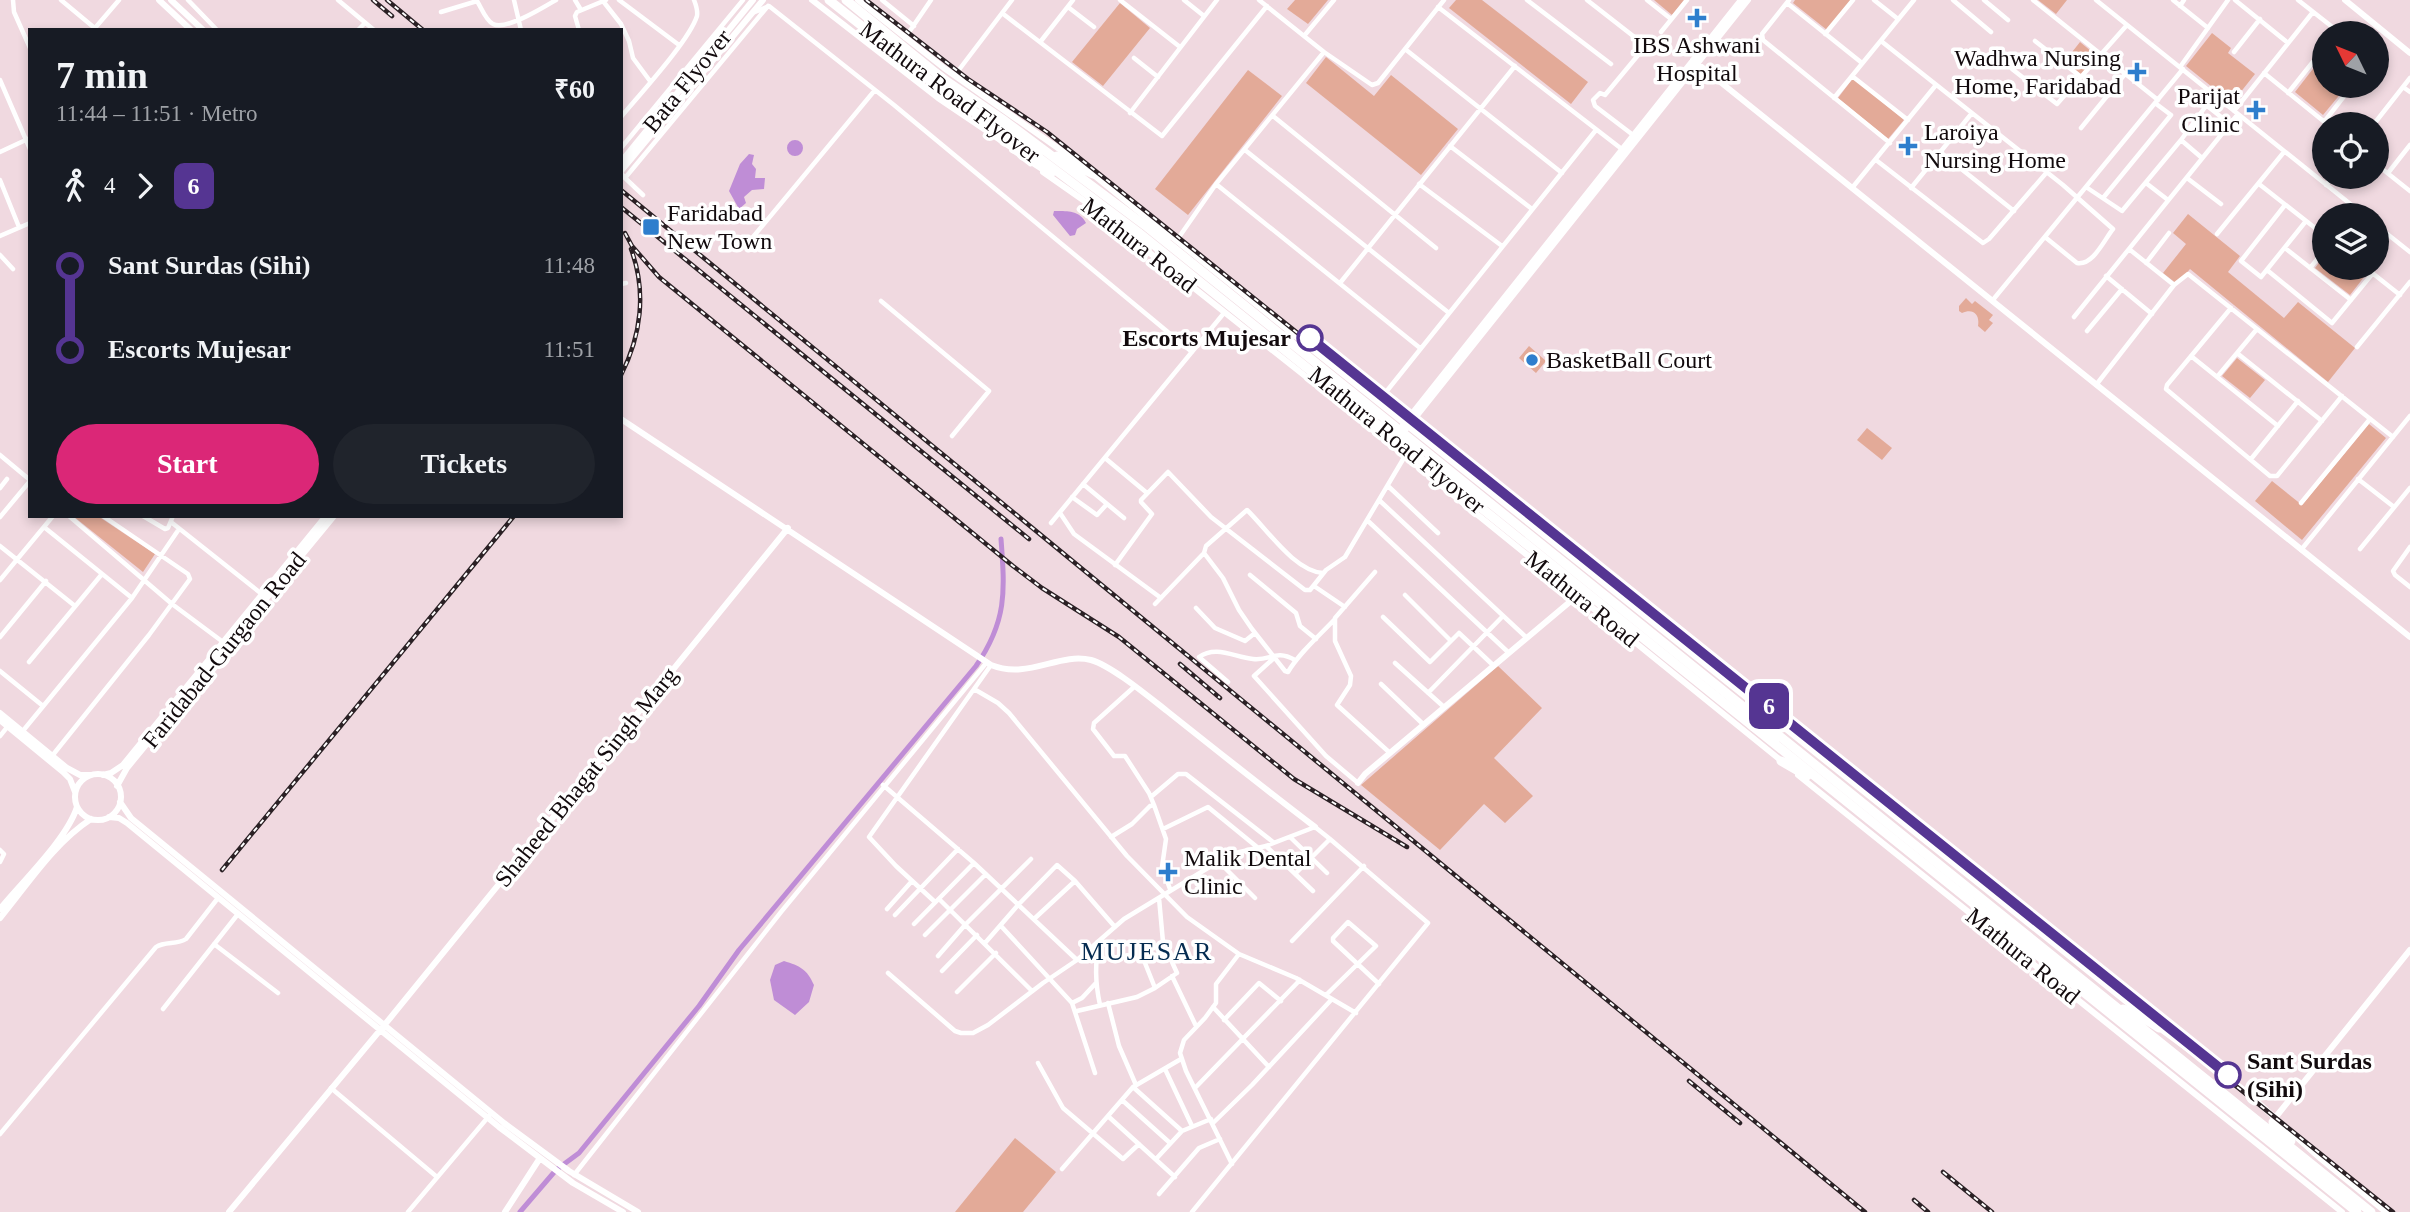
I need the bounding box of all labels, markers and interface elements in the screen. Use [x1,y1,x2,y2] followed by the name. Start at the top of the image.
[1687,8,1707,28] marker: IBS Ashwani Hospital
[855,16,1045,168] street label: Mathura Road Flyover
[2312,21,2389,98] north arrow
[2312,21,2389,280] map controls
[638,24,736,138] street label: Bata Flyover
[1633,32,1761,86] place label: IBS Ashwani Hospital
[1954,45,2121,99] place label: Wadhwa Nursing Home, Faridabad
[56,54,148,96] text: 7 min
[2127,62,2147,82] marker: Wadhwa Nursing Home, Faridabad
[554,75,595,104] text: ₹60
[2177,83,2240,137] place label: Parijat Clinic
[2246,100,2266,120] marker: Parijat Clinic
[56,101,257,126] text: 11:44 – 11:51 · Metro
[2312,112,2389,189] button: locate
[1924,119,2066,173] place label: Laroiya Nursing Home
[1898,136,1918,156] marker: Laroiya Nursing Home
[56,167,94,205] icon: walk
[126,167,164,205] icon: forward
[104,173,116,198] text: 4
[188,173,200,199] text: 6
[1077,192,1201,298] street label: Mathura Road
[667,200,772,254] place label: Faridabad New Town
[2312,203,2389,280] button: layers
[641,217,661,237] marker: Faridabad New Town
[108,251,310,280] text: Sant Surdas (Sihi)
[543,253,595,278] text: 11:48
[1122,325,1291,351] place label: Escorts Mujesar
[1297,325,1323,351] marker: Escorts Mujesar
[108,335,291,364] text: Escorts Mujesar
[543,337,595,362] text: 11:51
[1546,347,1712,373] place label: BasketBall Court
[1524,352,1540,368] marker: BasketBall Court
[1304,361,1490,519] street label: Mathura Road Flyover
[56,424,319,504] button: Start
[333,424,595,504] button: Tickets
[1520,545,1644,653] street label: Mathura Road
[137,547,311,753] street label: Faridabad-Gurgaon Road
[489,662,683,892] street label: Shaheed Bhagat Singh Marg
[1746,683,1792,729] line badge: 6
[1763,693,1775,719] text: 6
[1184,845,1312,899] place label: Malik Dental Clinic
[1158,862,1178,882] marker: Malik Dental Clinic
[1961,902,2085,1010] street label: Mathura Road
[1081,937,1213,966] district label: MUJESAR
[2247,1048,2372,1102] place label: Sant Surdas (Sihi)
[2215,1062,2241,1088] marker: Sant Surdas (Sihi)

